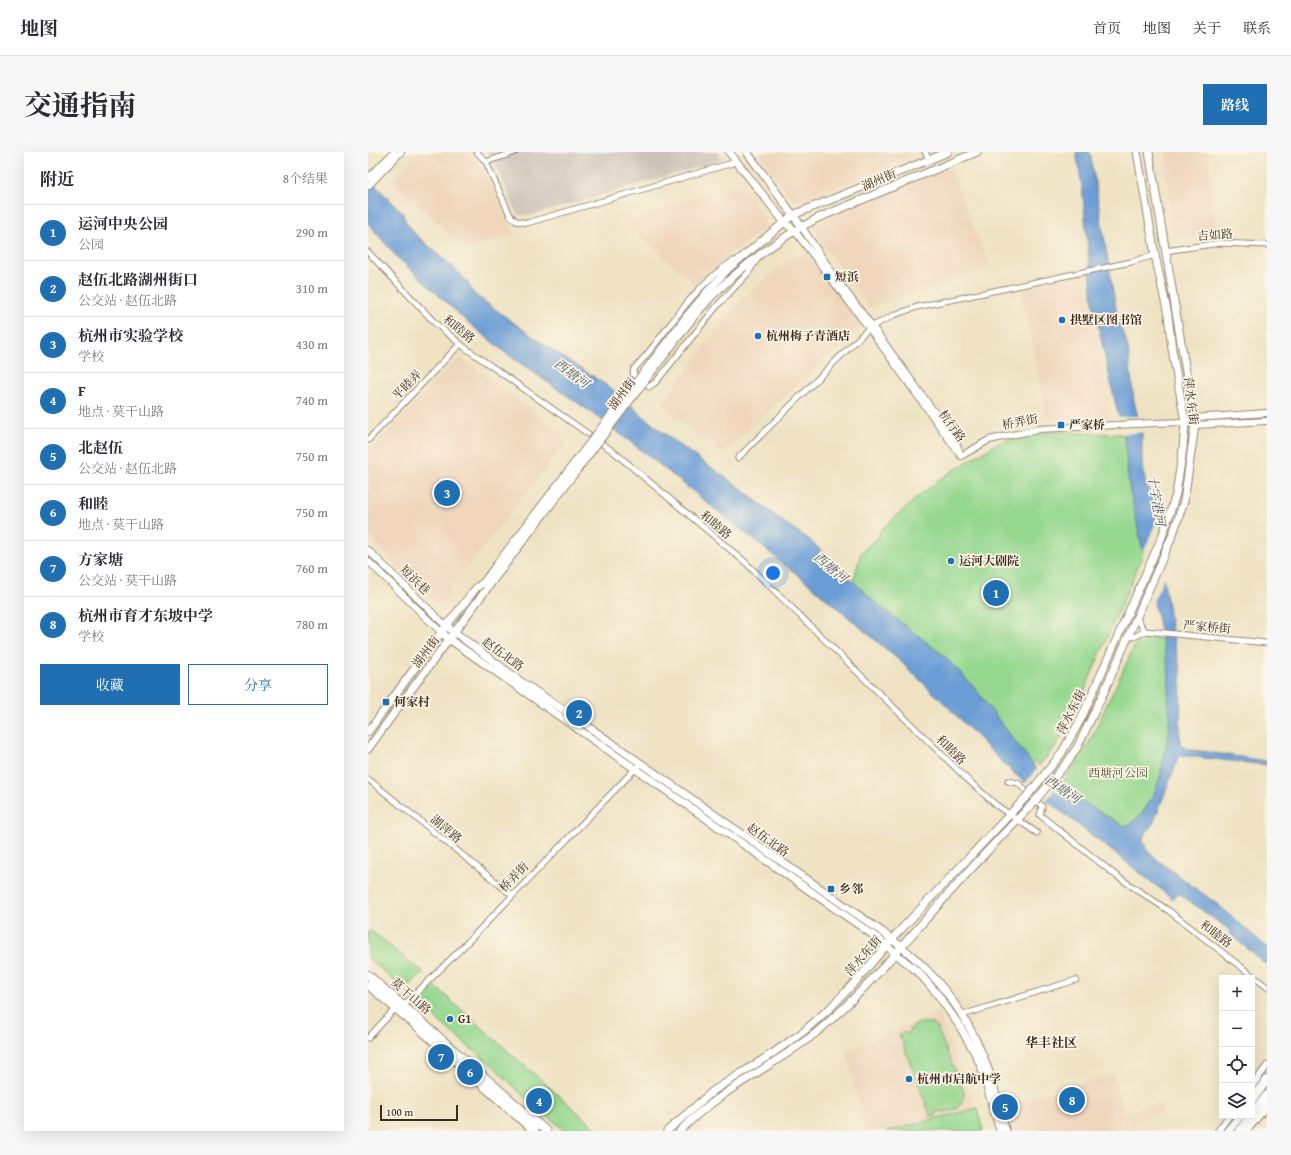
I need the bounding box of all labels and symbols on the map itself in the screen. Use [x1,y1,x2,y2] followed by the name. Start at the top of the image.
[859,164,900,194] street label: 湖州街
[1196,225,1234,244] street label: 吉如路
[835,268,859,285] place label: 短浜
[822,272,832,282] marker: 短浜
[440,311,479,347] street label: 和睦路
[1070,311,1142,328] place label: 拱墅区图书馆
[1057,315,1067,325] marker: 拱墅区图书馆
[766,327,850,344] place label: 杭州梅子青酒店
[753,331,763,341] marker: 杭州梅子青酒店
[550,354,595,394] water label: 西塘河
[388,366,425,404] street label: 平睦弄
[604,373,640,413] street label: 湖州街
[1180,376,1203,427] street label: 萍水东街
[935,406,970,445] street label: 杭行路
[1001,410,1040,433] street label: 桥弄街
[1069,416,1105,433] place label: 严家桥
[1056,420,1066,430] marker: 严家桥
[1143,473,1171,529] water label: 十字港河
[434,478,460,508] pin: 3
[697,507,736,543] street label: 和睦路
[810,548,853,588] water label: 西塘河
[959,552,1019,569] place label: 运河大剧院
[946,556,956,566] marker: 运河大剧院
[396,561,434,598] street label: 短浜巷
[763,563,783,583] your location
[983,578,1009,608] pin: 1
[1182,616,1233,637] street label: 严家桥街
[408,631,444,671] street label: 湖州街
[479,633,528,675] street label: 赵伍北路
[1052,686,1089,737] street label: 萍水东街
[394,693,430,710] place label: 何家村
[381,697,391,707] marker: 何家村
[566,698,592,728] pin: 2
[933,731,970,768] street label: 和睦路
[1088,764,1148,781] park label: 西塘河公园
[1041,771,1086,809] water label: 西塘河
[427,811,466,847] street label: 湖萍路
[744,819,793,860] street label: 赵伍北路
[495,857,533,896] street label: 桥弄街
[839,880,864,897] place label: 乡邻
[826,884,836,894] marker: 乡邻
[1197,916,1236,951] street label: 和睦路
[840,931,885,979] street label: 萍水东街
[388,973,435,1018] street label: 莫干山路
[458,1010,472,1027] place label: G1
[445,1014,455,1024] marker: G1
[1025,1033,1077,1052] district label: 华丰社区
[428,1042,454,1072] pin: 7
[457,1057,483,1087] pin: 6
[917,1070,1001,1087] place label: 杭州市启航中学
[904,1074,914,1084] marker: 杭州市启航中学
[1059,1085,1085,1115] pin: 8
[526,1086,552,1116] pin: 4
[992,1092,1018,1122] pin: 5
[380,1103,458,1122] scale bar

